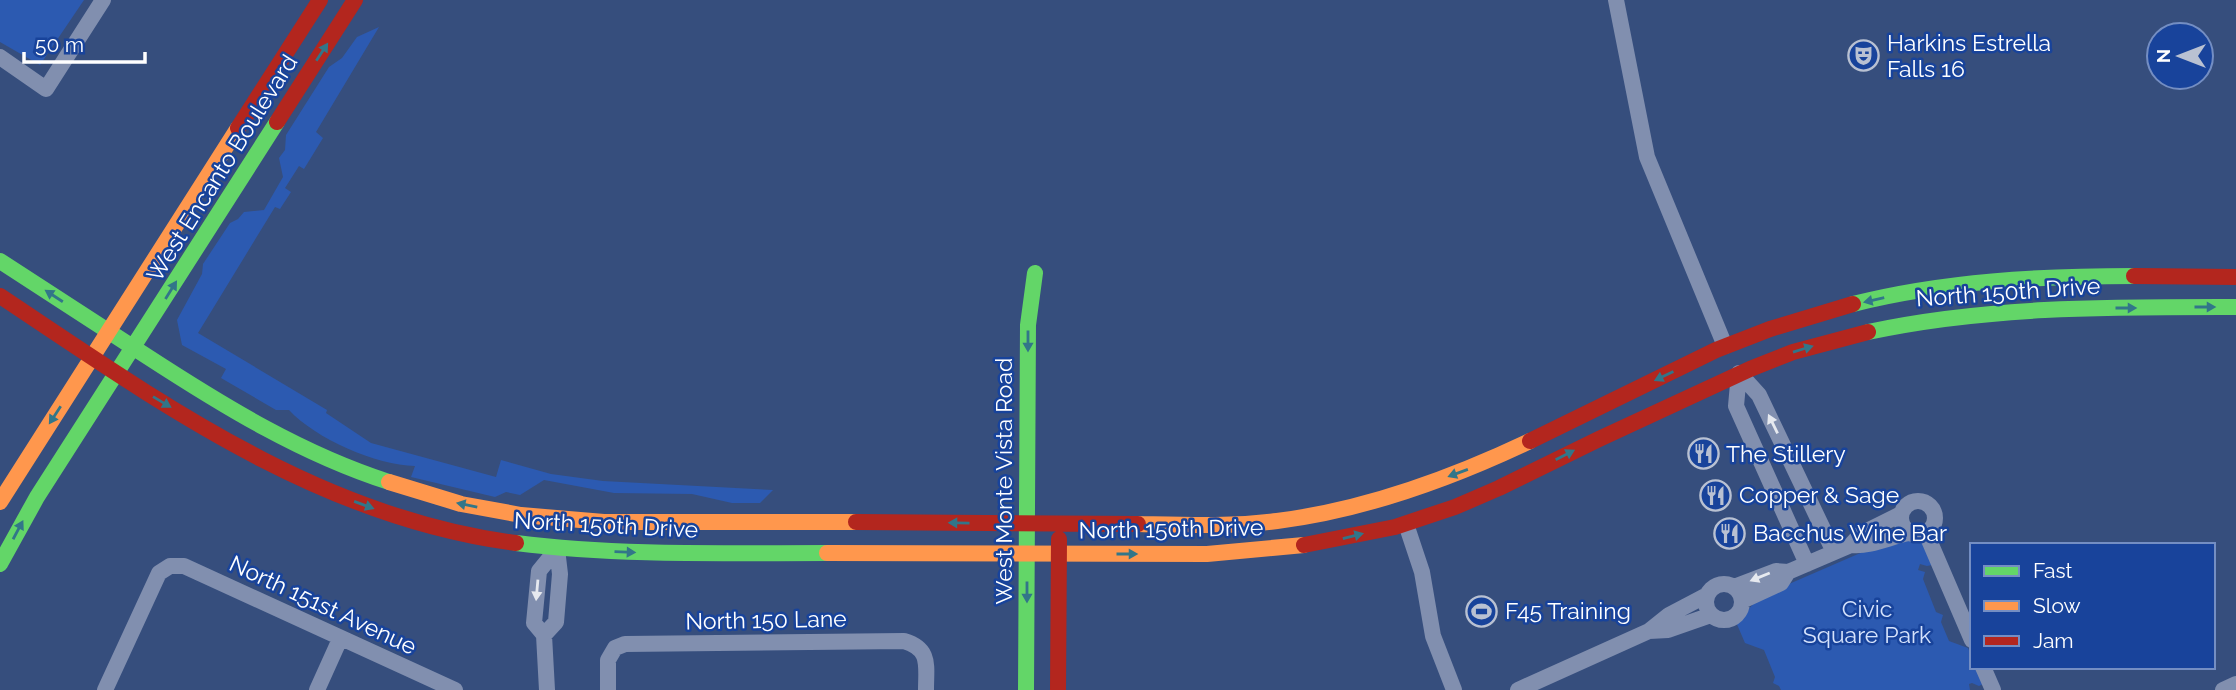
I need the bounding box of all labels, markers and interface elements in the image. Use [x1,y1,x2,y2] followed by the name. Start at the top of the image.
[24,21,145,65] scale bar
[2145,21,2215,91] north arrow
[1887,29,2051,82] place label: Harkins Estrella Falls 16
[35,32,84,57] text: 50 m
[1847,39,1881,73] theatre icon: Harkins Estrella Falls 16
[316,42,329,62] one-way arrow
[141,49,302,286] street label: West Encanto Boulevard
[2152,49,2174,63] text: N
[1915,272,2101,311] street label: North 150th Drive
[164,281,177,300] one-way arrow
[44,289,64,302] one-way arrow
[1863,295,1885,306] one-way arrow
[2194,301,2216,313] one-way arrow
[2115,302,2137,314] one-way arrow
[1022,330,1034,352] one-way arrow
[1793,343,1814,354] one-way arrow
[990,358,1017,604] street label: West Monte Vista Road
[1654,370,1674,381] one-way arrow
[153,396,172,408] one-way arrow
[49,405,62,424] one-way arrow
[1767,414,1779,434] one-way arrow
[1686,437,1720,471] restaurant icon: The Stillery
[1726,440,1846,467] place label: The Stillery
[1555,450,1575,461] one-way arrow
[1447,468,1468,479] one-way arrow
[1699,478,1733,512] restaurant icon: Copper & Sage
[1739,481,1899,508] place label: Copper & Sage
[456,499,478,510] one-way arrow
[354,500,375,511] one-way arrow
[513,506,699,543] street label: North 150th Drive
[1078,513,1264,544] street label: North 150th Drive
[1713,516,1747,550] restaurant icon: Bacchus Wine Bar
[948,517,970,529] one-way arrow
[1753,519,1947,546] place label: Bacchus Wine Bar
[12,520,24,540] one-way arrow
[1342,530,1364,541] one-way arrow
[1970,543,2215,669] legend
[614,547,636,558] one-way arrow
[1116,548,1138,560] one-way arrow
[225,549,421,660] street label: North 151st Avenue
[2033,558,2073,583] text: Fast
[1750,571,1771,582] one-way arrow
[532,580,543,602] one-way arrow
[1021,581,1033,603] one-way arrow
[2033,593,2081,618] text: Slow
[1465,594,1499,628] sports icon: F45 Training
[1803,595,1931,648] park label: Civic Square Park
[1505,597,1631,624] place label: F45 Training
[685,605,847,634] street label: North 150 Lane
[2033,628,2074,653] text: Jam

